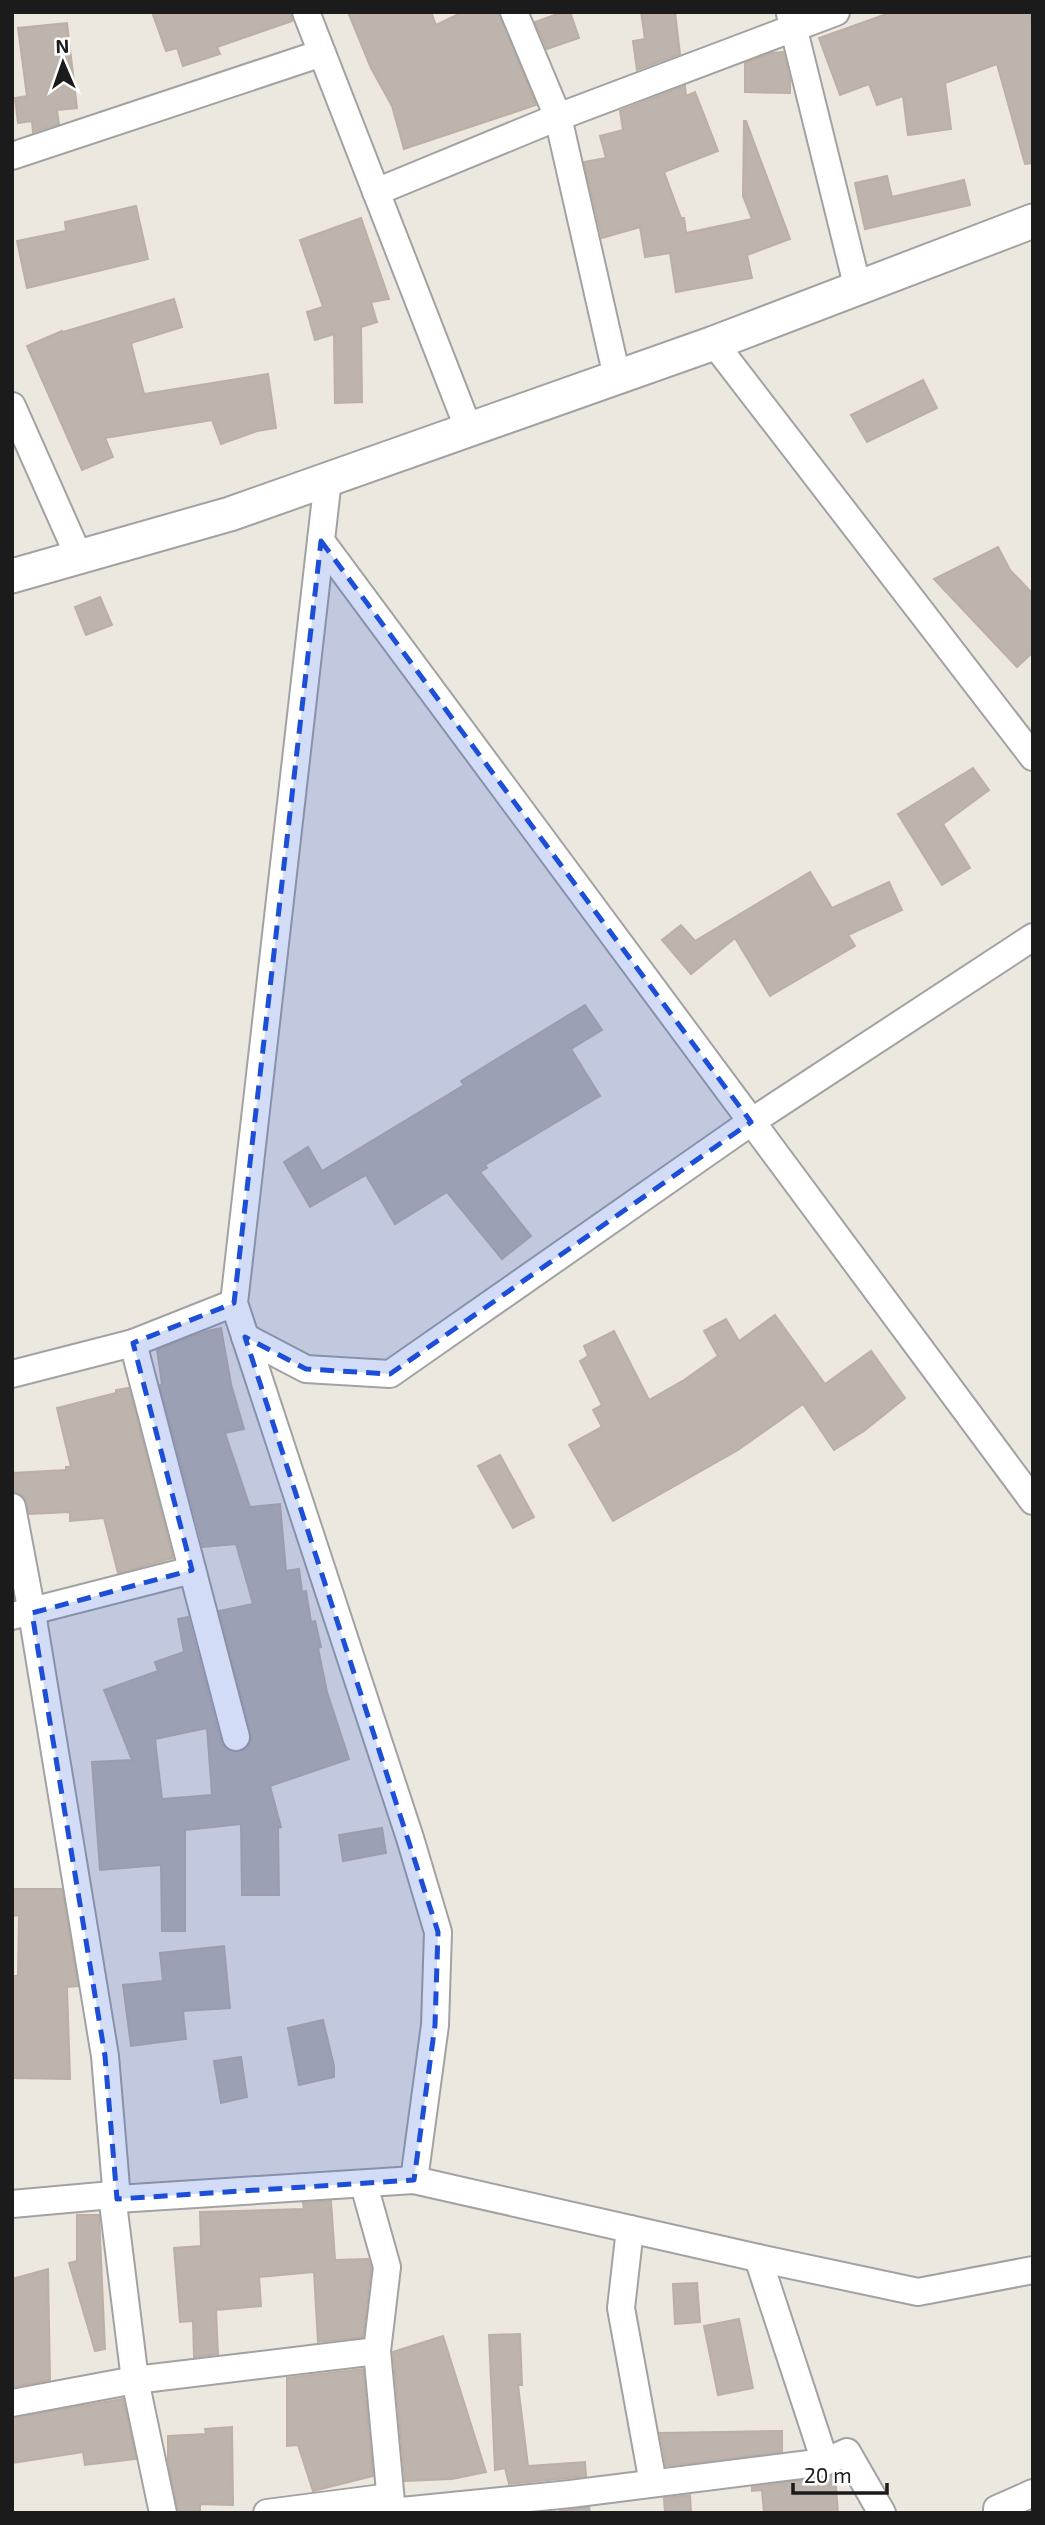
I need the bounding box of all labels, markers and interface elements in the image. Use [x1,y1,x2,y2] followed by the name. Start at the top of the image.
[28,28,98,98] north arrow
[55,34,70,57] text: N
[793,2452,888,2496] scale bar
[804,2462,852,2487] text: 20 m

